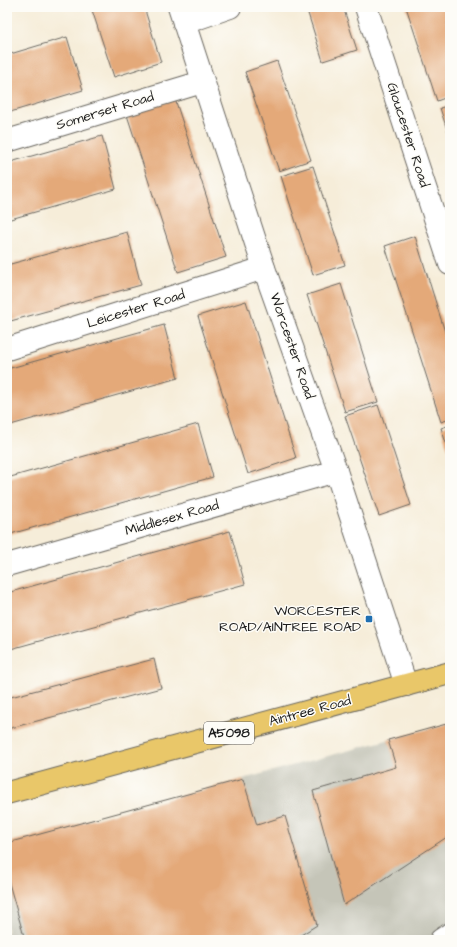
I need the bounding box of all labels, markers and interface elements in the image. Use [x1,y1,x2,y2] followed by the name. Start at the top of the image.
[382,80,434,190] street label: Gloucester Road
[54,87,156,135] street label: Somerset Road
[85,285,187,333] street label: Leicester Road
[264,290,320,402] street label: Worcester Road
[123,495,221,541] street label: Middlesex Road
[219,601,361,637] place label: WORCESTER ROAD/AINTREE ROAD
[364,614,374,624] marker: WORCESTER ROAD/AINTREE ROAD
[267,690,353,732] street label: Aintree Road
[204,722,254,744] road number: A5098

